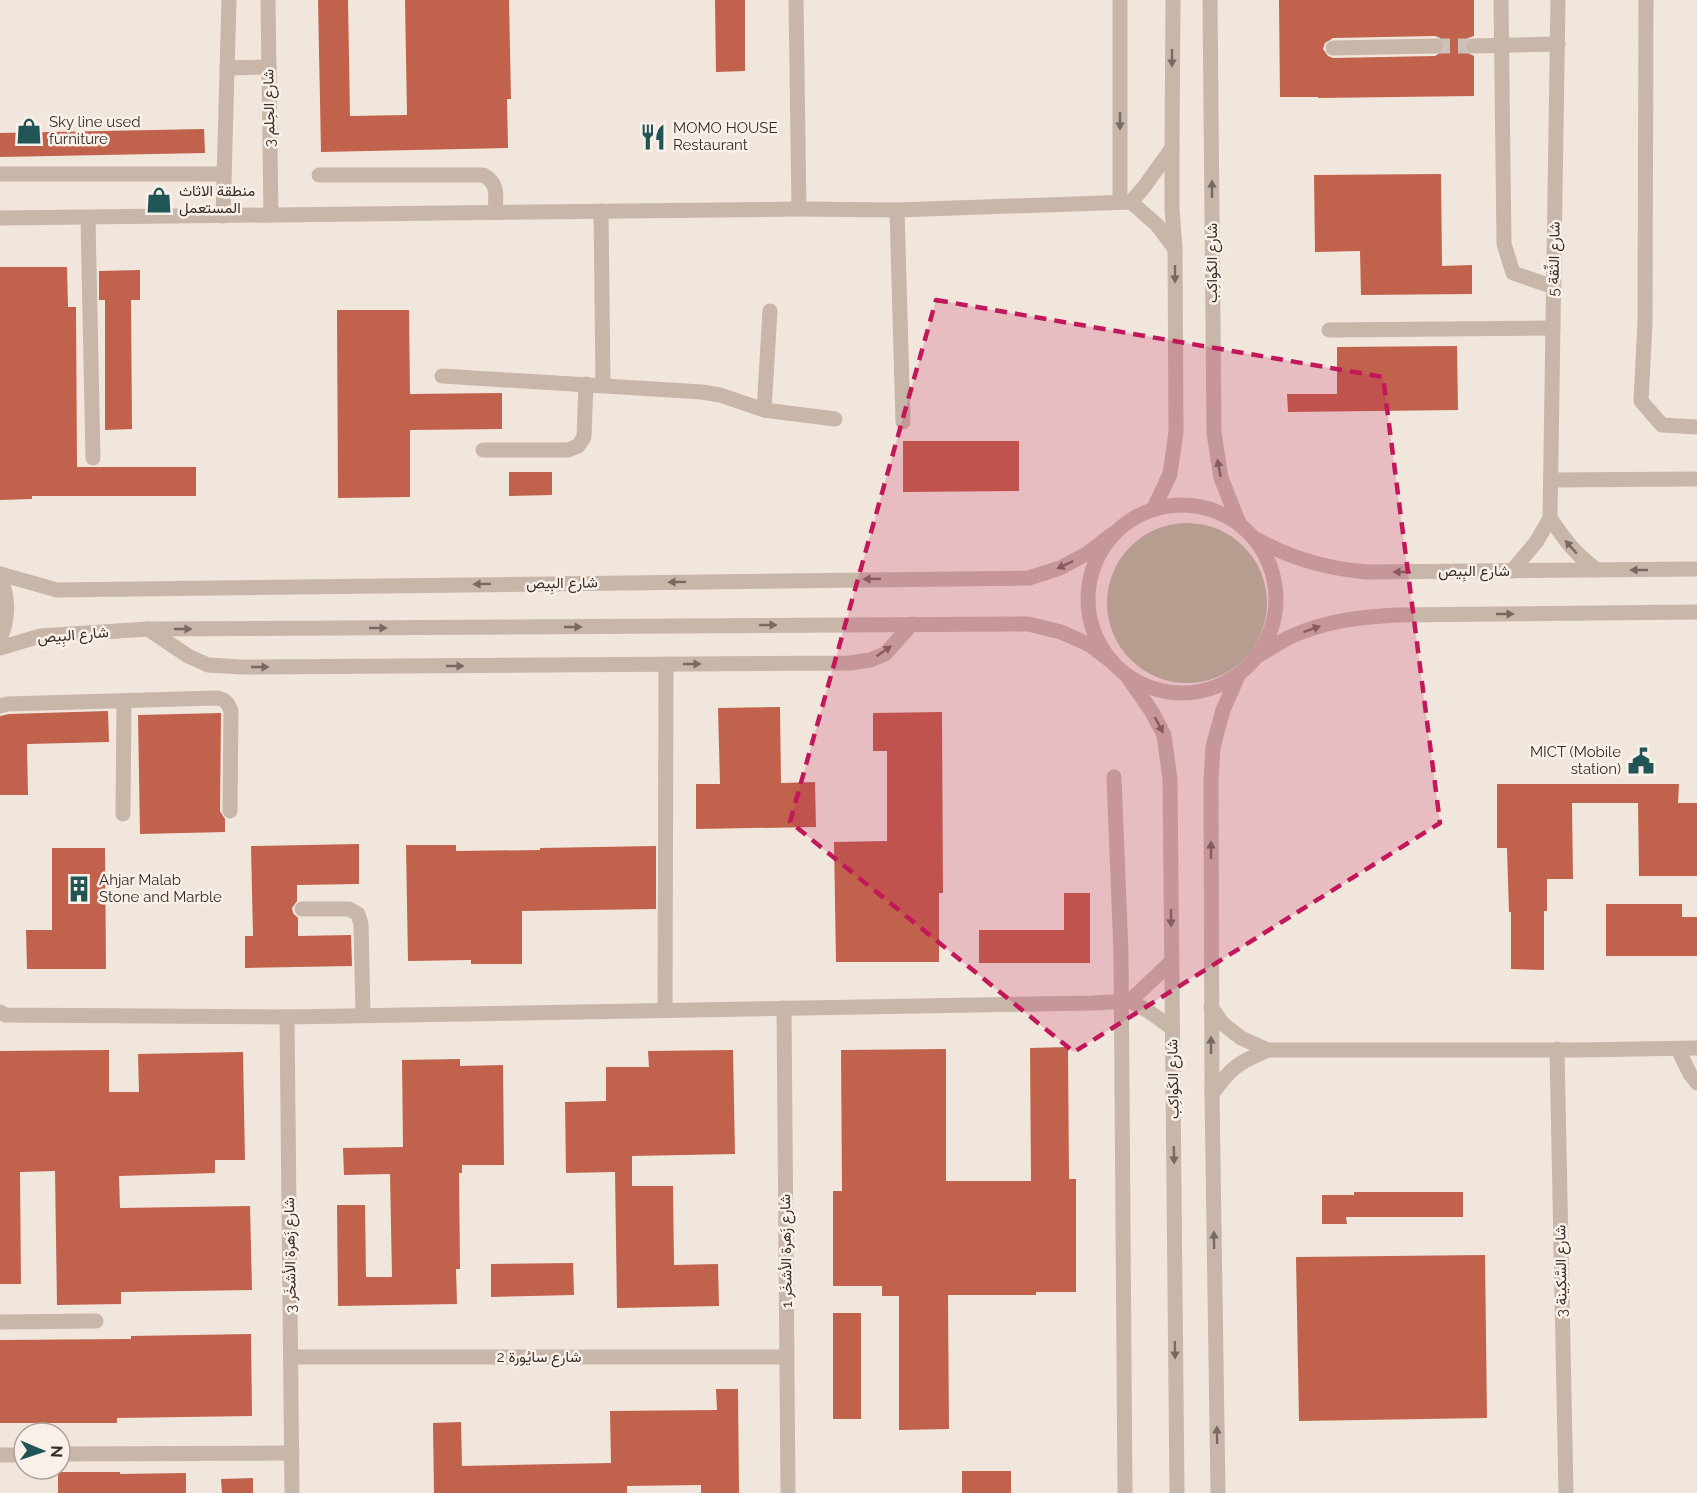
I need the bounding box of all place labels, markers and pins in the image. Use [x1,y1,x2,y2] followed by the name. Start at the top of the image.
[49,113,141,148] place label: Sky line used furniture
[14,116,44,146] shop icon: Sky line used furniture
[673,119,778,154] place label: MOMO HOUSE Restaurant
[638,122,668,152] restaurant icon: MOMO HOUSE Restaurant
[179,182,255,217] place label: منطقة الاثاث المستعمل
[144,185,174,215] shop icon: منطقة الاثاث المستعمل
[1530,743,1621,778] place label: MICT (Mobile station)
[1626,746,1656,776] public building icon: MICT (Mobile station)
[99,871,222,906] place label: Ahjar Malab Stone and Marble
[64,874,94,904] building icon: Ahjar Malab Stone and Marble

